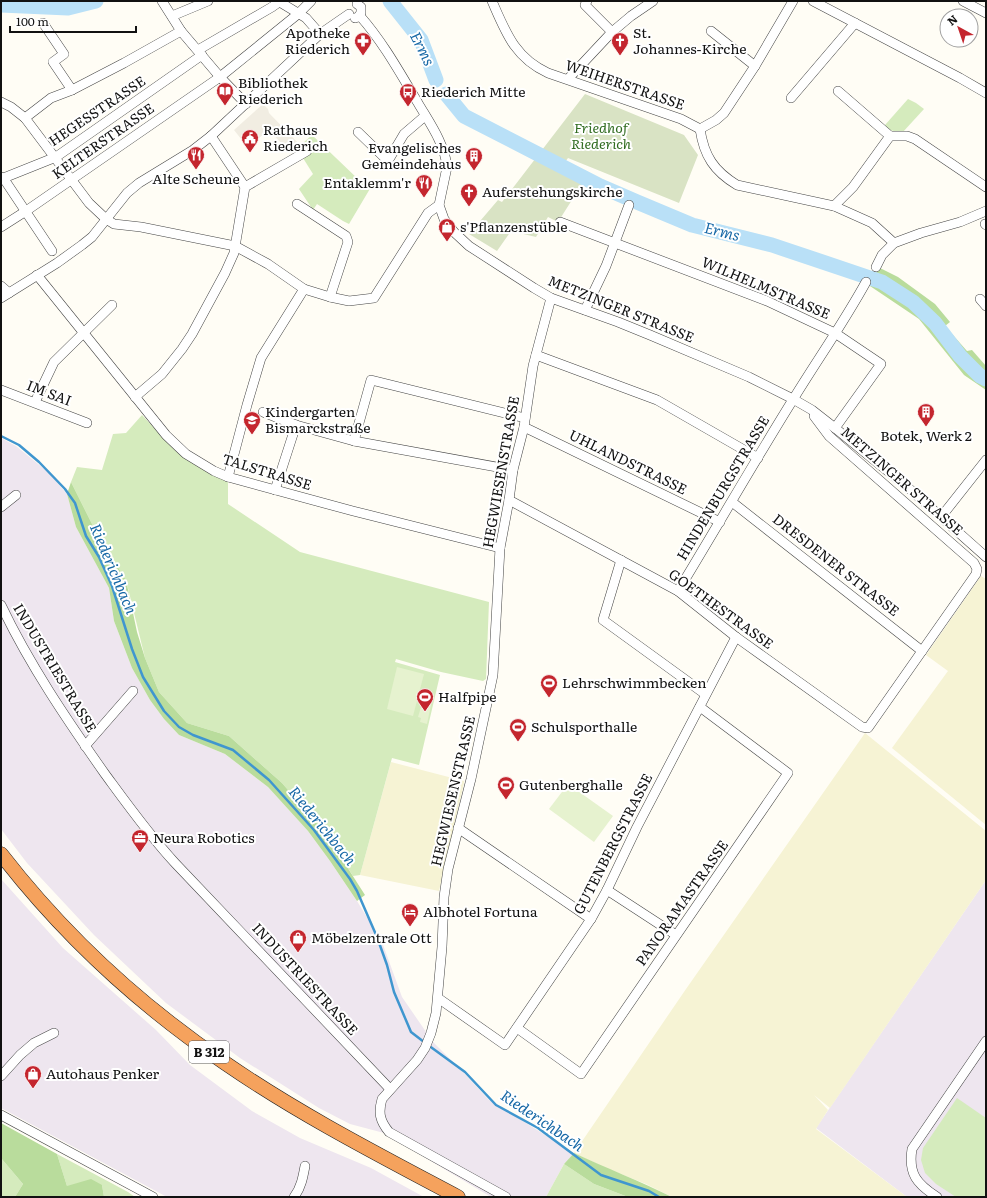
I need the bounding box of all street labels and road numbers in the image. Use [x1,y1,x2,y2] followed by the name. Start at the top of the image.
[563,54,688,114] street label: WEIHERSTRASSE
[44,70,149,150] street label: HEGESSTRASSE
[47,97,158,183] street label: KELTERSTRASSE
[699,251,834,323] street label: WILHELMSTRASSE
[545,270,698,347] street label: METZINGER STRASSE
[24,374,75,410] street label: IM SAI
[477,394,523,550] street label: HEGWIESENSTRASSE
[671,411,773,564] street label: HINDENBURGSTRASSE
[837,421,968,539] street label: METZINGER STRASSE
[566,424,691,498] street label: UHLANDSTRASSE
[220,448,315,494] street label: TALSTRASSE
[769,508,904,620] street label: DRESDENER STRASSE
[665,563,778,653] street label: GOETHESTRASSE
[9,599,102,736] street label: INDUSTRIESTRASSE
[425,713,479,868] street label: HEGWIESENSTRASSE
[568,770,656,917] street label: GUTENBERGSTRASSE
[630,835,732,969] street label: PANORAMASTRASSE
[248,918,363,1039] street label: INDUSTRIESTRASSE
[189,1041,229,1063] road number: B 312

